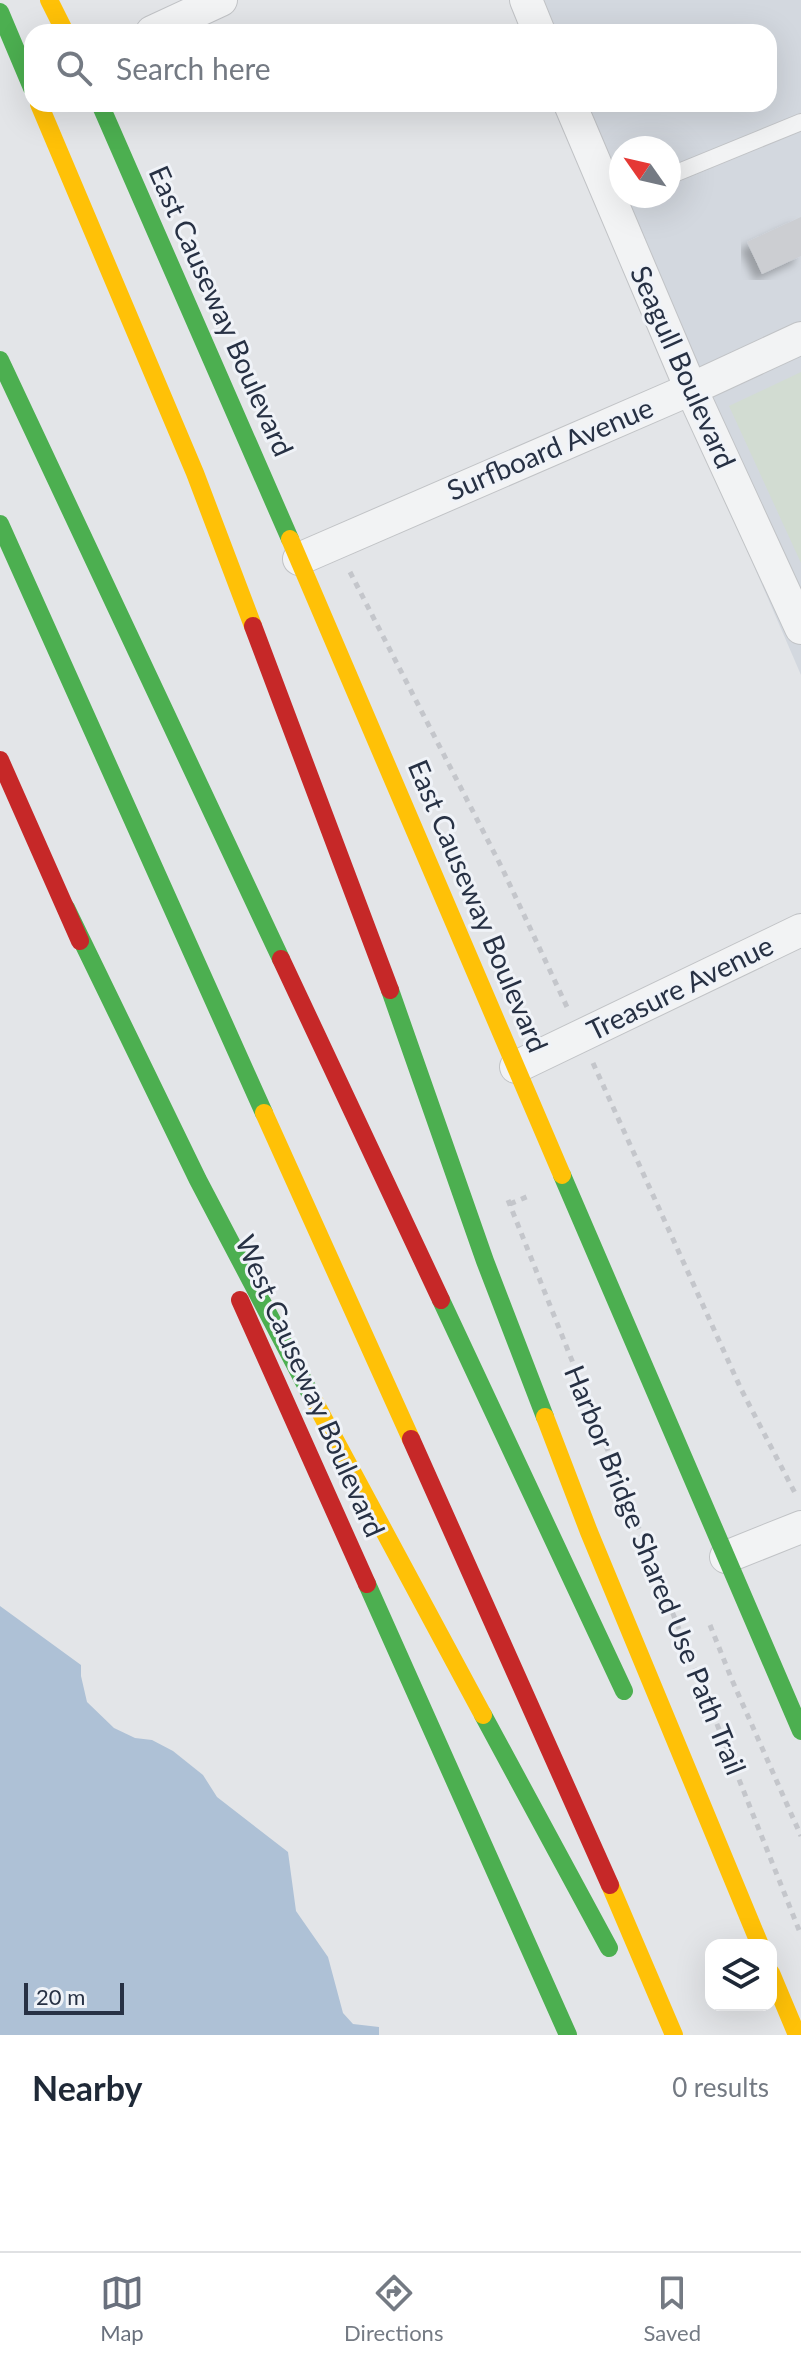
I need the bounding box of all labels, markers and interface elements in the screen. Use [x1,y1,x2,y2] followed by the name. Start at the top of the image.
[24,24,777,112] search box
[52,46,96,90] icon: search
[116,50,271,86] text: Search here
[609,136,681,208] north arrow
[142,160,301,461] street label: East Causeway Boulevard
[624,260,744,473] street label: Seagull Boulevard
[442,389,658,507] street label: Surfboard Avenue
[402,754,556,1057] street label: East Causeway Boulevard
[581,927,778,1047] street label: Treasure Avenue
[229,1229,393,1542] street label: West Causeway Boulevard
[558,1360,754,1779] street label: Harbor Bridge Shared Use Path Trail
[705,1939,777,2011] map controls
[705,1939,777,2011] button: layers
[24,1979,124,2015] scale bar
[36,1983,85,2010] text: 20 m
[32,2067,143,2108] text: Nearby
[672,2071,769,2103] text: 0 results
[100,2271,144,2346] tab: Map
[344,2271,443,2346] tab: Directions
[643,2271,701,2346] tab: Saved

